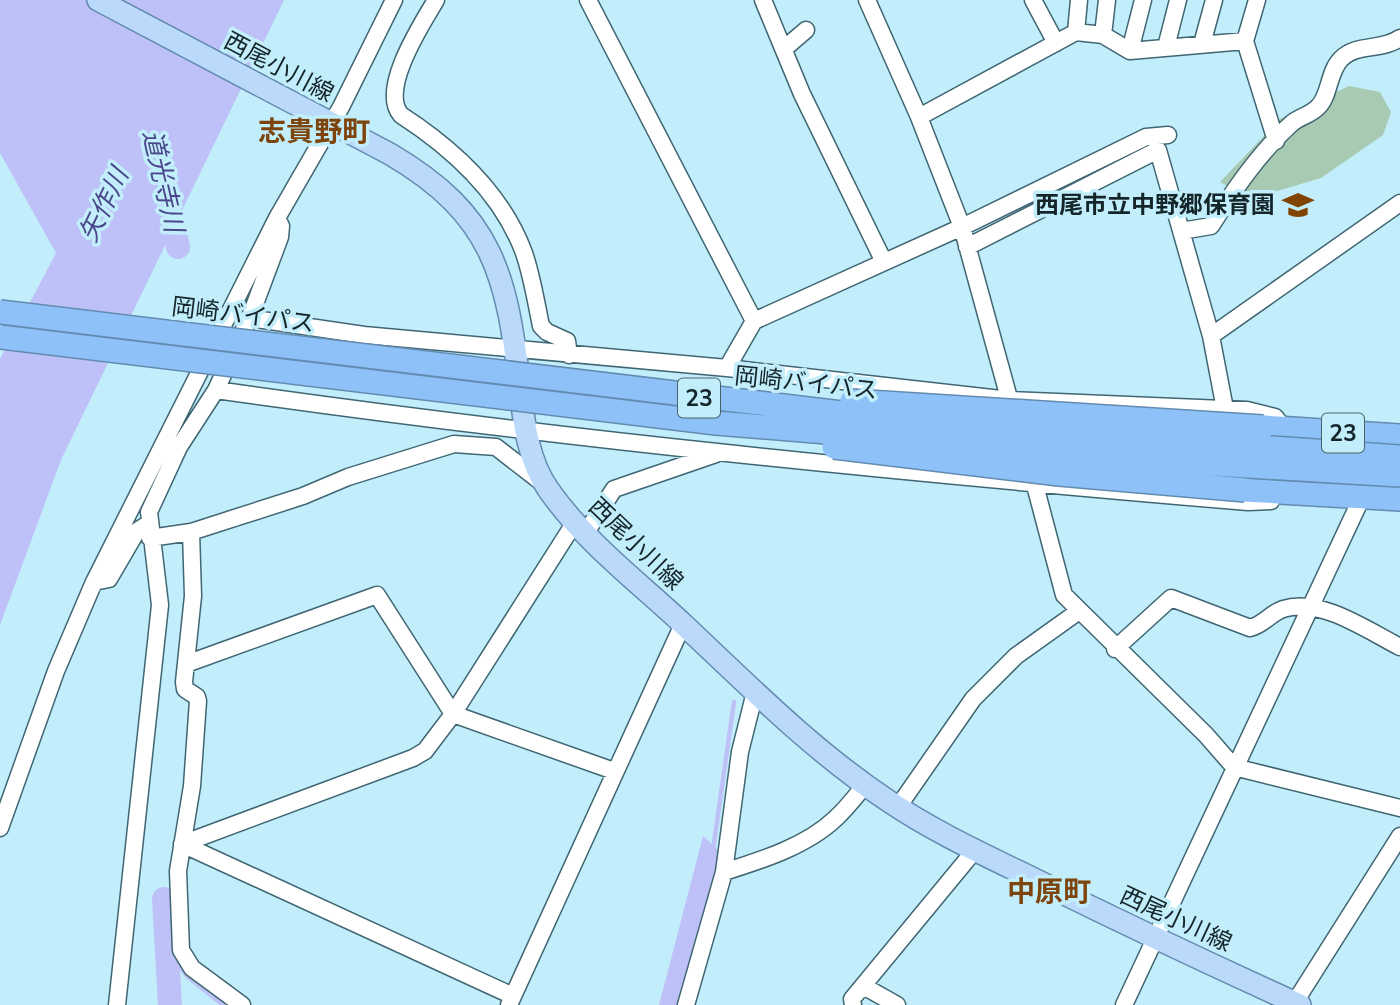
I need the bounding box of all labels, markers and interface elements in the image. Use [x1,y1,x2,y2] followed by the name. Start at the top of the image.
[219,25,339,109] street label: 西尾小川線
[258,113,370,151] district label: 志貴野町
[134,126,192,239] water label: 道光寺川
[71,160,138,248] water label: 矢作川
[1281,188,1315,222] school or university icon: 西尾市立中野郷保育園
[1035,189,1275,221] place label: 西尾市立中野郷保育園
[170,290,316,340] street label: 岡崎バイパス
[733,360,879,406] street label: 岡崎バイパス
[678,378,720,418] road number: 23
[1322,414,1364,452] road number: 23
[582,491,690,597] street label: 西尾小川線
[1007,873,1091,911] district label: 中原町
[1115,879,1237,959] street label: 西尾小川線

